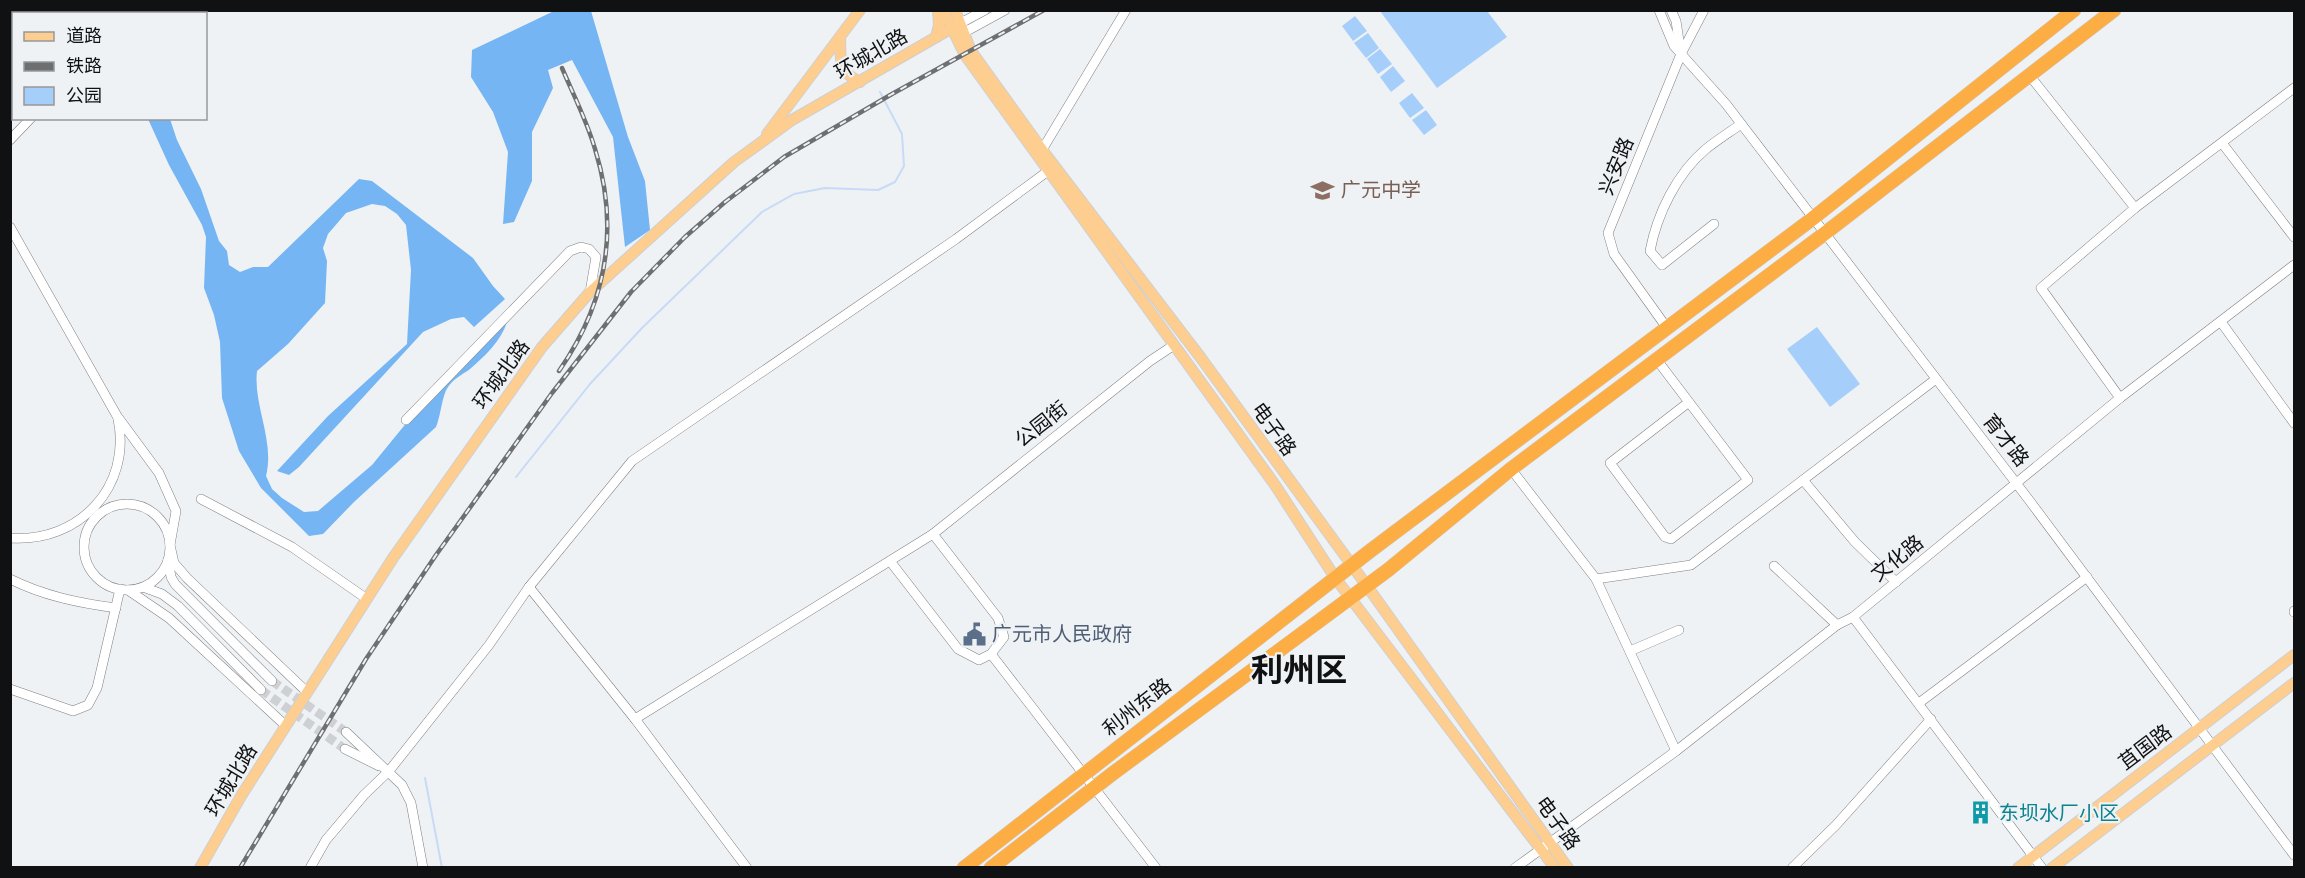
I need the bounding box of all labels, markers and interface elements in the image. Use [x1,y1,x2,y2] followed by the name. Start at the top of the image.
[12,12,207,120] legend
[830,24,912,84] street label: 环城北路
[66,25,102,46] text: 道路
[66,55,102,76] text: 铁路
[66,85,102,106] text: 公园
[1594,134,1638,198] street label: 兴安路
[1310,177,1336,203] school or university icon: 广元中学
[1341,178,1421,202] place label: 广元中学
[468,335,534,413] street label: 环城北路
[1010,396,1072,452] street label: 公园街
[1247,398,1301,460] street label: 电子路
[1978,409,2034,471] street label: 育才路
[1866,530,1928,586] street label: 文化路
[961,621,987,647] public building icon: 广元市人民政府
[992,622,1132,646] place label: 广元市人民政府
[1251,651,1347,689] district label: 利州区
[1098,673,1176,741] street label: 利州东路
[2114,719,2176,775] street label: 苴国路
[200,740,262,820] street label: 环城北路
[1531,792,1585,854] street label: 电子路
[1968,800,1994,826] building icon: 东坝水厂小区
[1999,801,2119,825] place label: 东坝水厂小区

